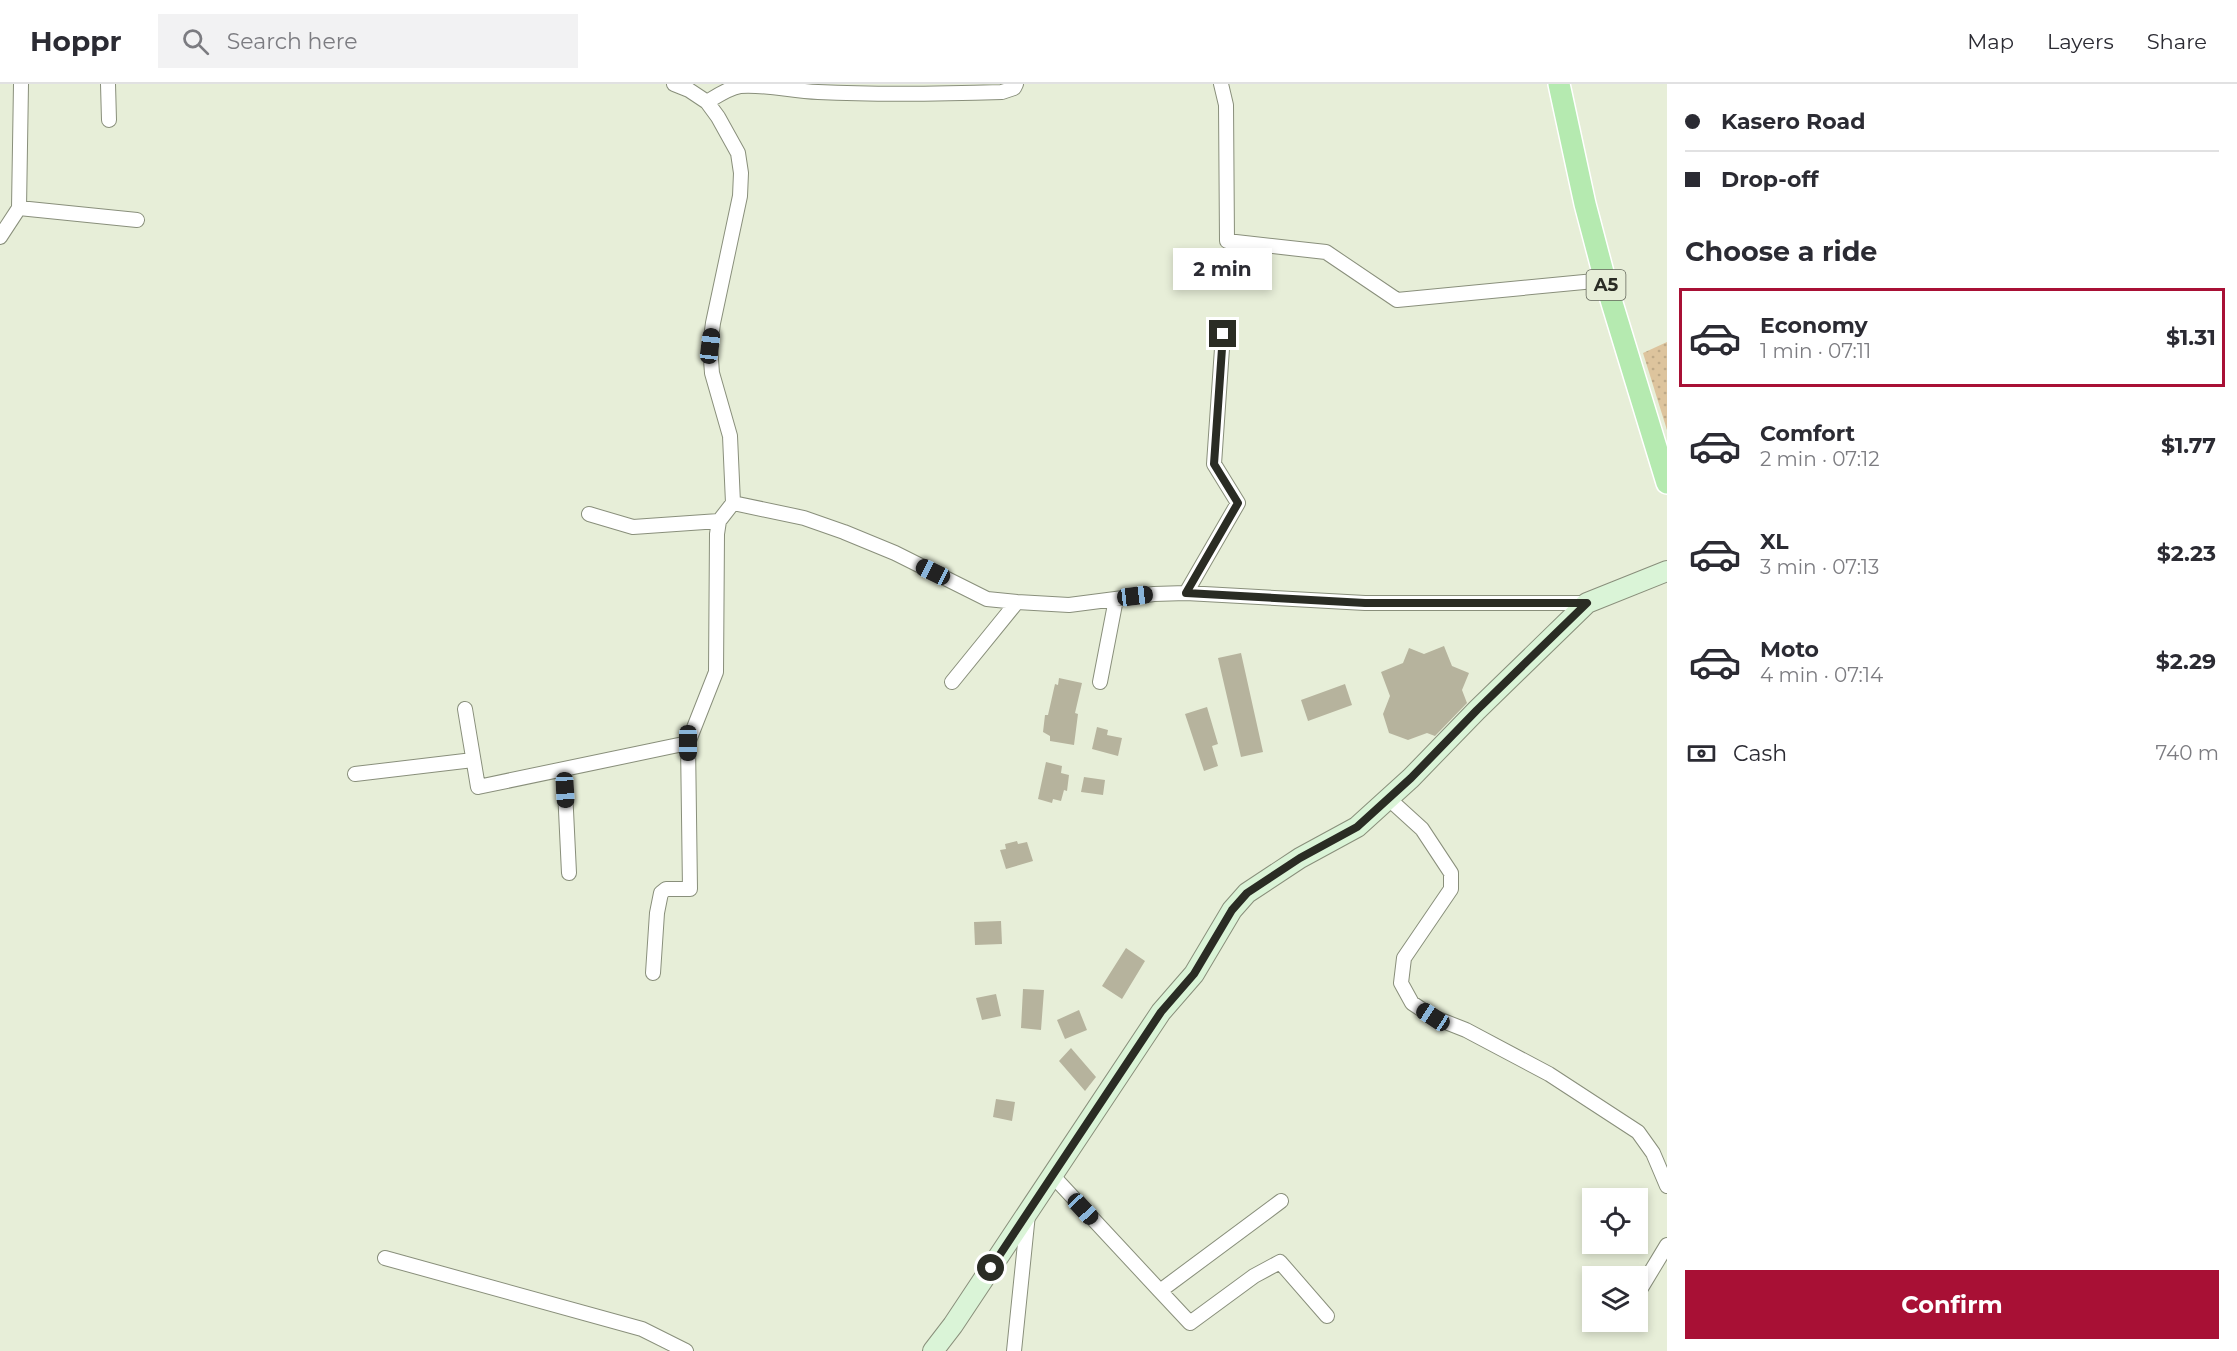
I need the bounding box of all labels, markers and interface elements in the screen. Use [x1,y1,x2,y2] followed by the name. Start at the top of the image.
[158,14,578,68] search box
[30,24,122,58] text: Hoppr
[179,25,212,58] icon: search
[227,28,358,55] text: Search here
[1967,29,2014,54] text: Map
[2047,29,2114,54] text: Layers
[2147,29,2207,54] text: Share
[1721,108,1865,135] text: Kasero Road
[1721,166,1819,193] text: Drop-off
[1685,235,1877,268] text: Choose a ride
[1174,247,1272,289] callout: 2 min
[1193,257,1252,281] text: 2 min
[1586,270,1626,300] road number: A5
[1688,311,1742,365] icon: car
[1760,312,1868,339] text: Economy
[1209,320,1236,347] route end
[2166,324,2216,351] text: $1.31
[699,327,721,365] car
[1760,339,1871,363] text: 1 min · 07:11
[1688,419,1742,473] icon: car
[1760,420,1855,447] text: Comfort
[2161,432,2216,459] text: $1.77
[1760,447,1880,471] text: 2 min · 07:12
[1688,527,1742,581] icon: car
[1760,528,1789,555] text: XL
[2157,540,2216,567] text: $2.23
[1760,555,1879,579] text: 3 min · 07:13
[913,556,953,588] car
[1116,585,1154,607] car
[1688,635,1742,689] icon: car
[1760,636,1819,663] text: Moto
[2156,648,2216,675] text: $2.29
[1760,663,1883,687] text: 4 min · 07:14
[679,725,697,761] car
[1685,737,1718,770] icon: cash
[1733,740,1787,767] text: Cash
[2156,741,2219,765] text: 740 m
[555,772,575,808] car
[1413,1000,1453,1034] car
[1582,1188,1648,1332] map controls
[1582,1188,1648,1254] button: locate
[1064,1190,1102,1228] car
[977,1254,1004,1281] route start
[1582,1266,1648,1332] button: layers
[1685,1270,2219,1339] button: Confirm

